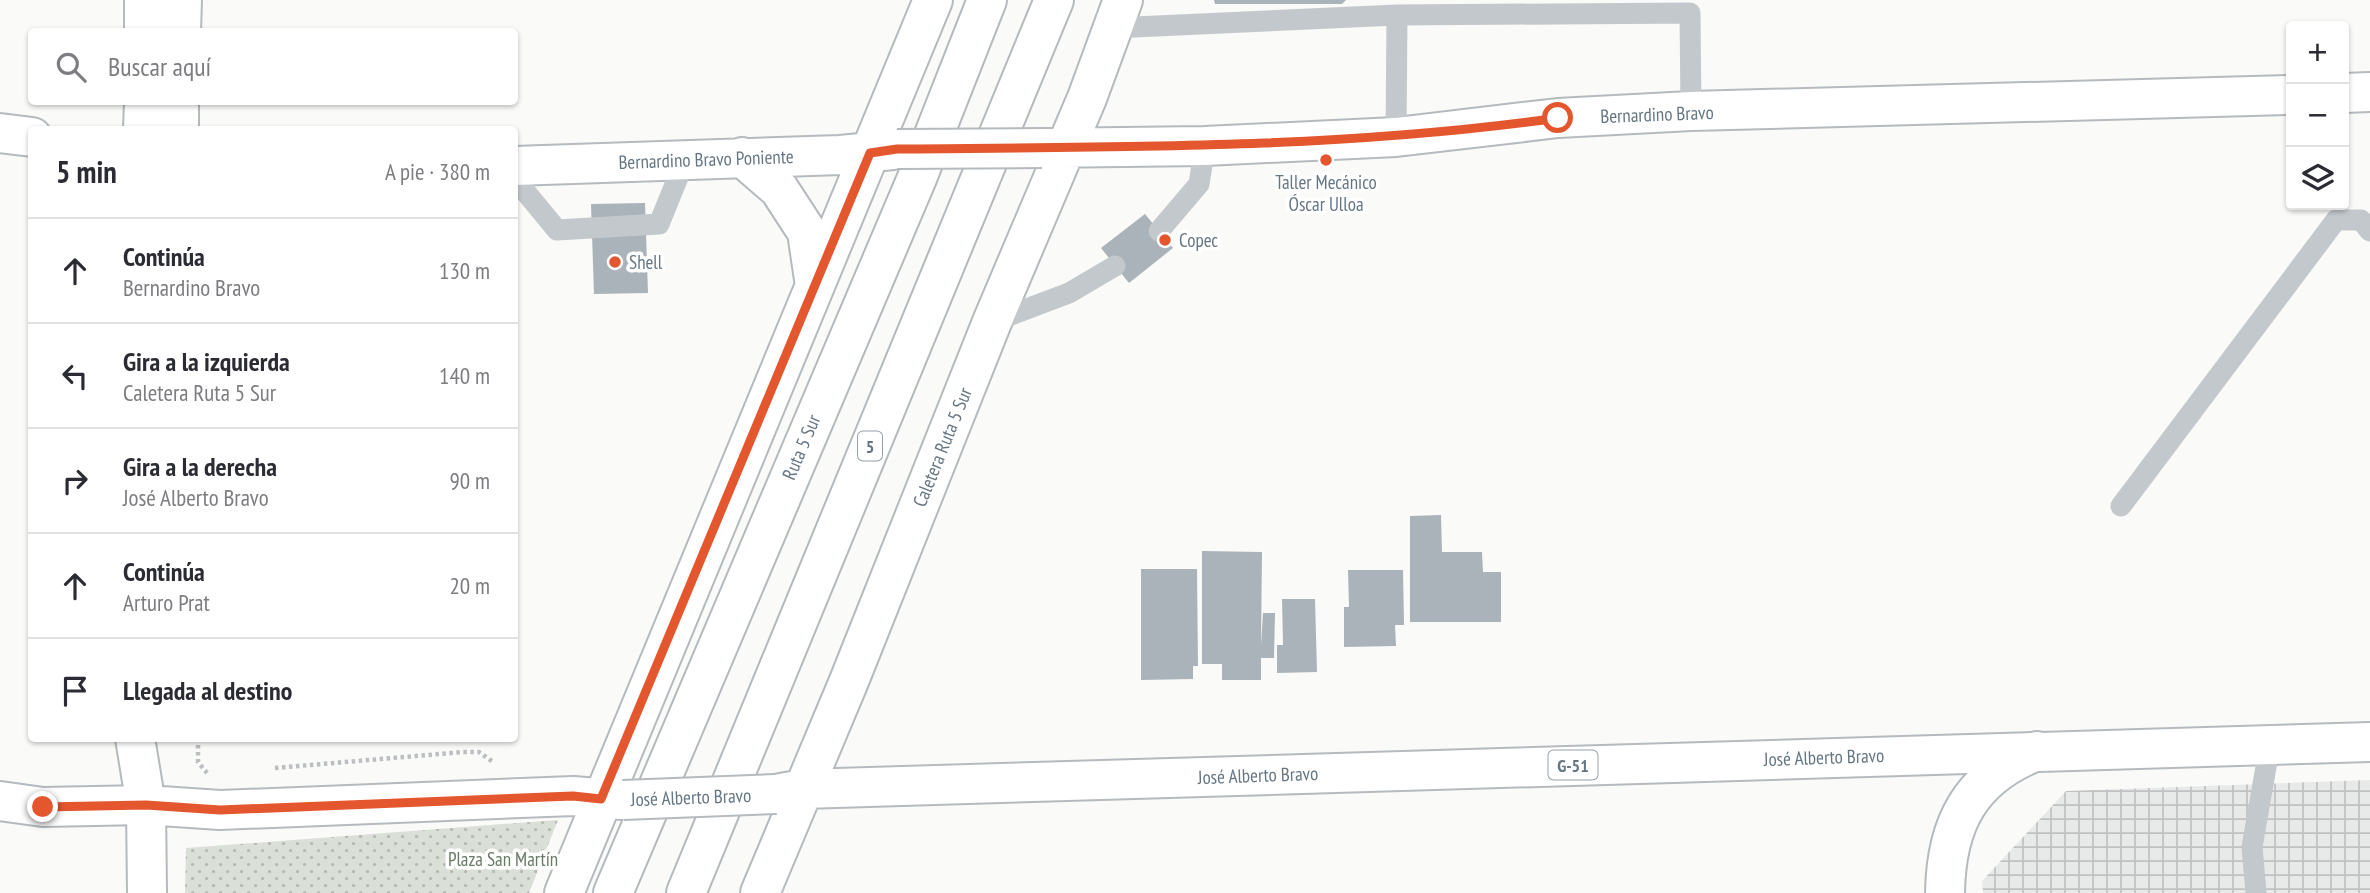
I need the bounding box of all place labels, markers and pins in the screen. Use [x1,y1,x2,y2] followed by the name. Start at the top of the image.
[1318,152,1334,168] marker: Taller Mecánico Óscar Ulloa
[1275,170,1377,216] place label: Taller Mecánico Óscar Ulloa
[1179,228,1218,252] place label: Copec
[1157,232,1173,248] marker: Copec
[629,250,663,274] place label: Shell
[607,254,623,270] marker: Shell

